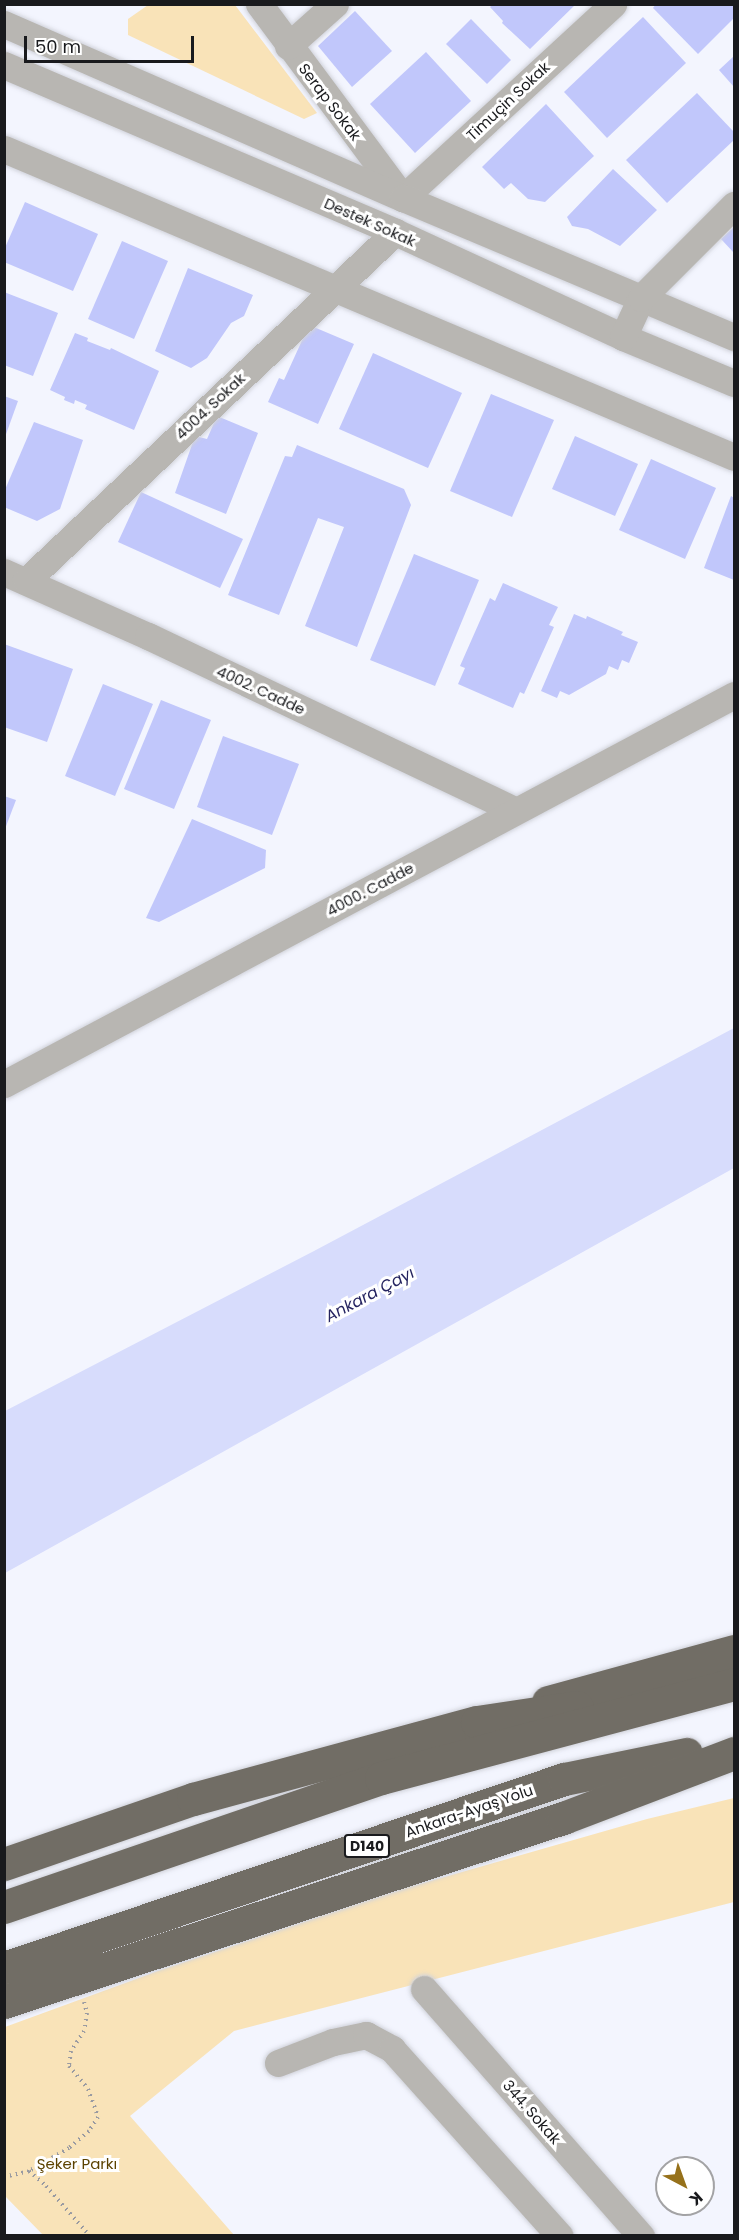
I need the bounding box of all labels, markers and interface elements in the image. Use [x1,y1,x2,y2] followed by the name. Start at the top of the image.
[27,24,196,62] scale bar
[35,34,81,59] text: 50 m
[463,58,553,144] street label: Timuçin Sokak
[295,60,365,144] street label: Serap Sokak
[321,194,419,250] street label: Destek Sokak
[171,369,249,443] street label: 4004. Sokak
[214,662,308,718] street label: 4002. Cadde
[323,858,417,920] street label: 4000. Cadde
[322,1264,418,1326] water label: Ankara Çayı
[403,1781,535,1841] street label: Ankara-Ayaş Yolu
[343,1835,391,1857] road number: D140
[499,2076,565,2148] street label: 344. Sokak
[37,2155,117,2173] park label: Şeker Parkı
[655,2156,715,2216] north arrow
[684,2186,708,2211] text: K

